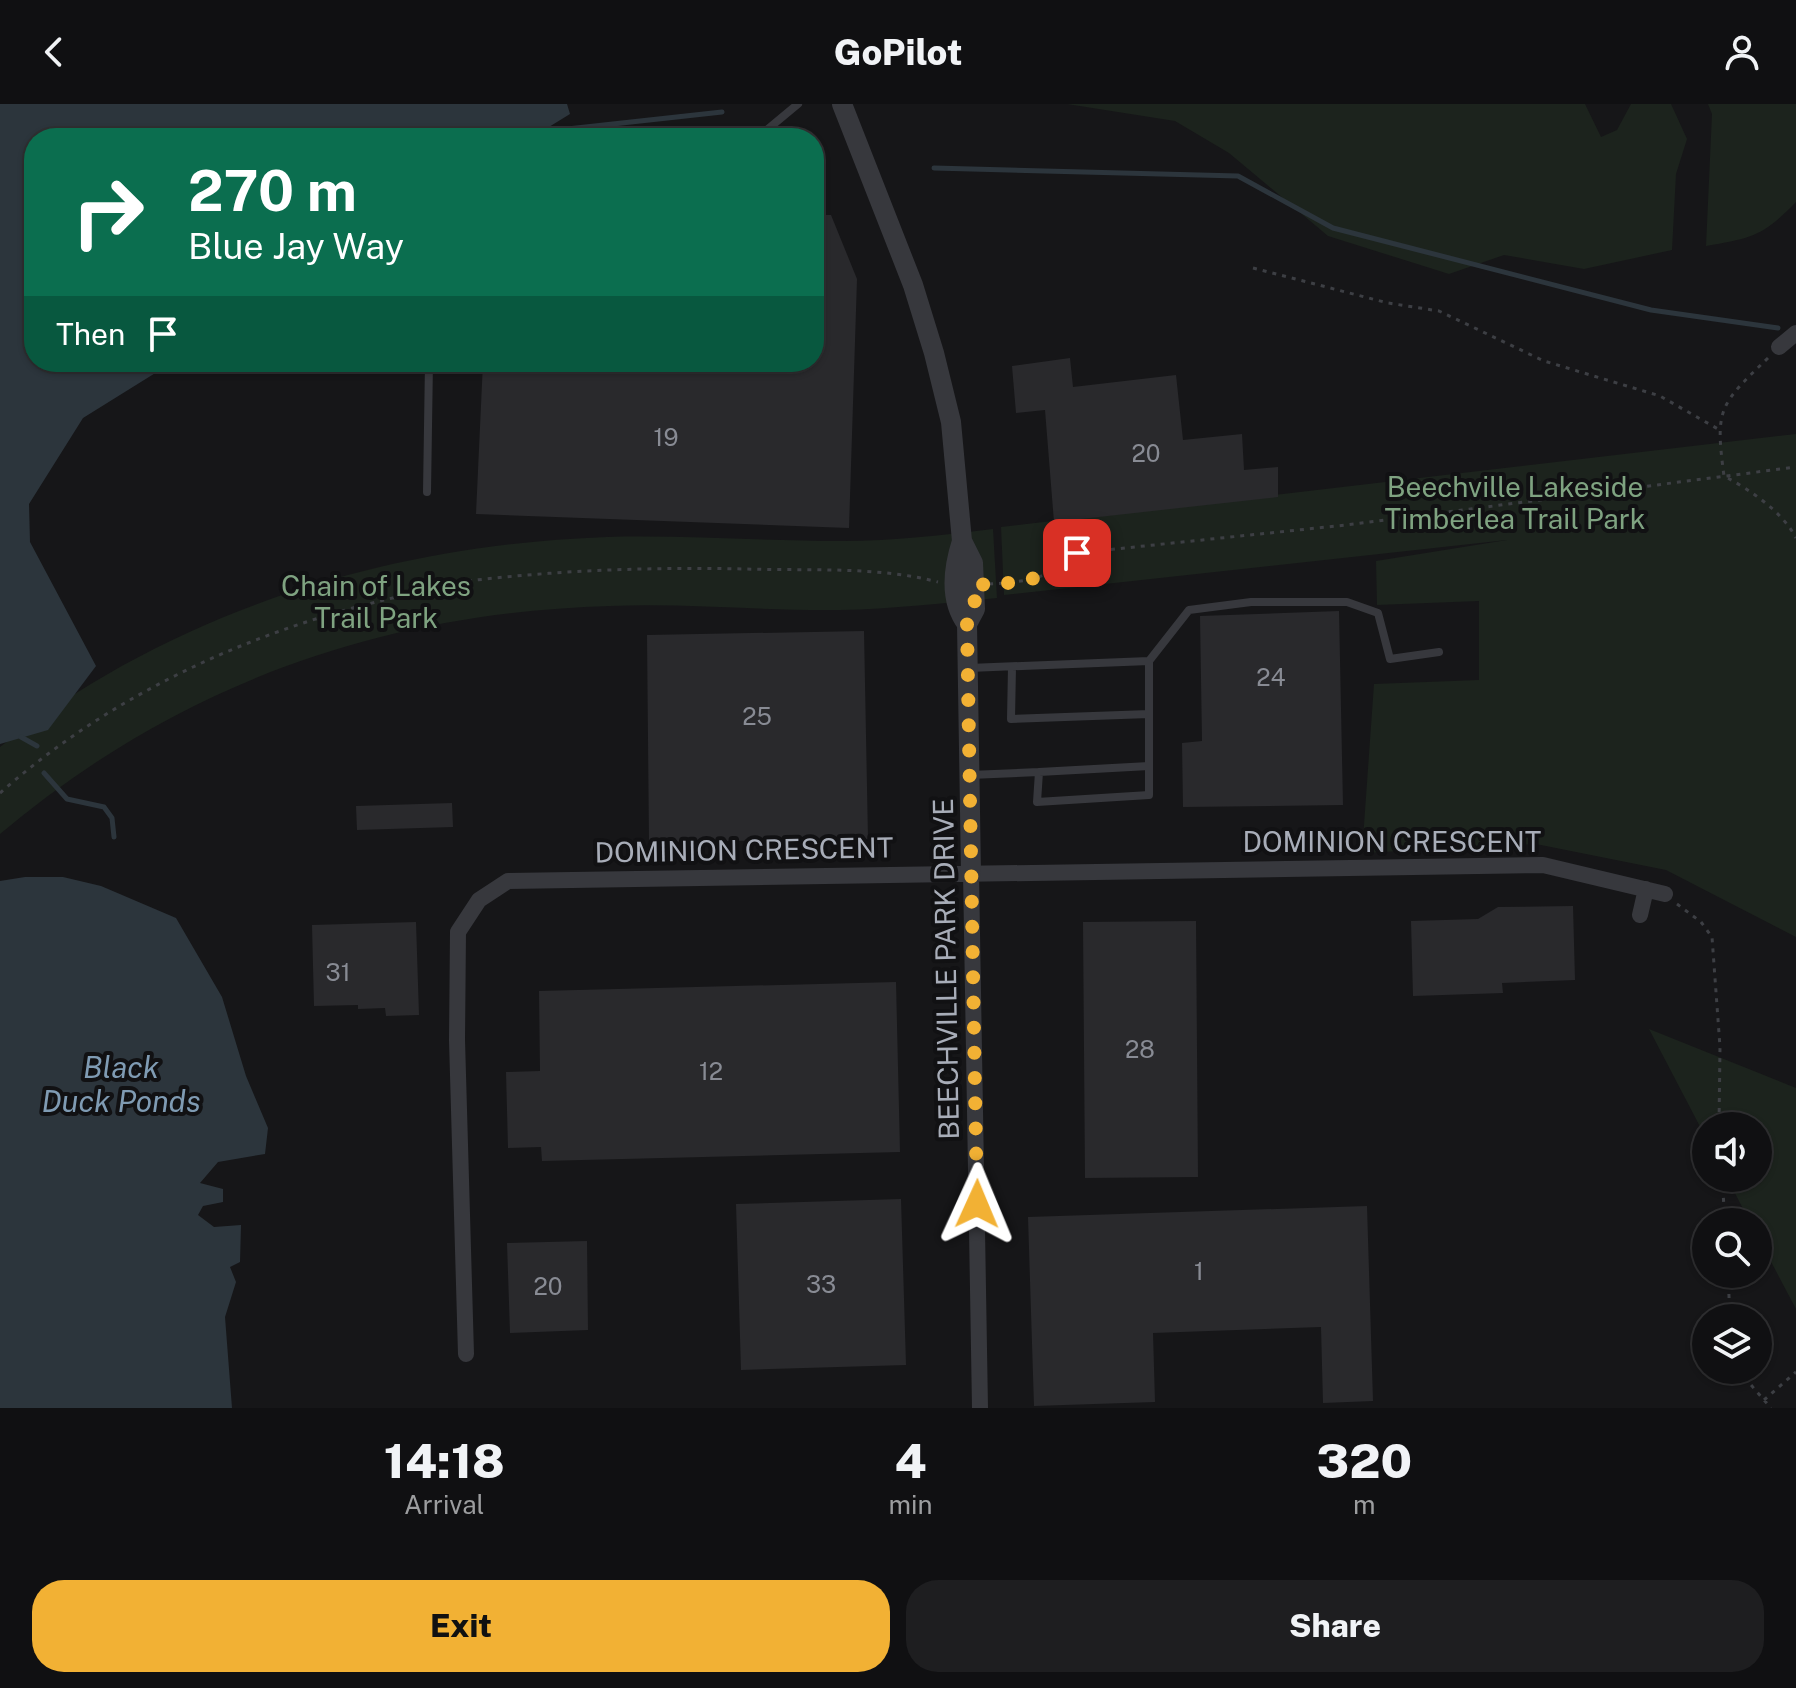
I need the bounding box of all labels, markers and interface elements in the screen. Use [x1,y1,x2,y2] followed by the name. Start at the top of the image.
[32,30,76,74] icon: back
[1720,30,1764,74] icon: person
[834,31,962,73] text: GoPilot
[188,158,357,224] text: 270 m
[56,160,160,264] icon: right
[188,225,404,267] text: Blue Jay Way
[141,312,185,356] icon: arrive
[56,316,125,352] text: Then
[654,423,678,451] house number: 19
[1132,439,1161,467] house number: 20
[1385,470,1645,535] park label: Beechville Lakeside Timberlea Trail Park
[1043,519,1111,587] pin
[1055,531,1099,575] icon: arrive
[281,569,471,634] park label: Chain of Lakes Trail Park
[1256,663,1286,691] house number: 24
[742,702,772,730] house number: 25
[926,798,965,1140] street label: BEECHVILLE PARK DRIVE
[1243,825,1541,858] street label: DOMINION CRESCENT
[594,830,894,869] street label: DOMINION CRESCENT
[326,958,350,986] house number: 31
[1125,1035,1155,1063] house number: 28
[41,1049,201,1119] water label: Black Duck Ponds
[699,1057,723,1085] house number: 12
[1692,1112,1772,1384] map controls
[1692,1112,1772,1192] button: sound
[935,1162,1019,1246] position arrow
[1692,1208,1772,1288] button: search
[1194,1257,1204,1285] house number: 1
[806,1270,836,1298] house number: 33
[534,1272,563,1300] house number: 20
[1692,1304,1772,1384] button: layers
[384,1432,505,1489] text: 14:18
[895,1432,927,1489] text: 4
[1316,1432,1412,1489] text: 320
[404,1489,484,1520] text: Arrival
[889,1489,933,1520] text: min
[1353,1489,1376,1520] text: m
[32,1580,890,1672] button: Exit
[906,1580,1764,1672] button: Share

